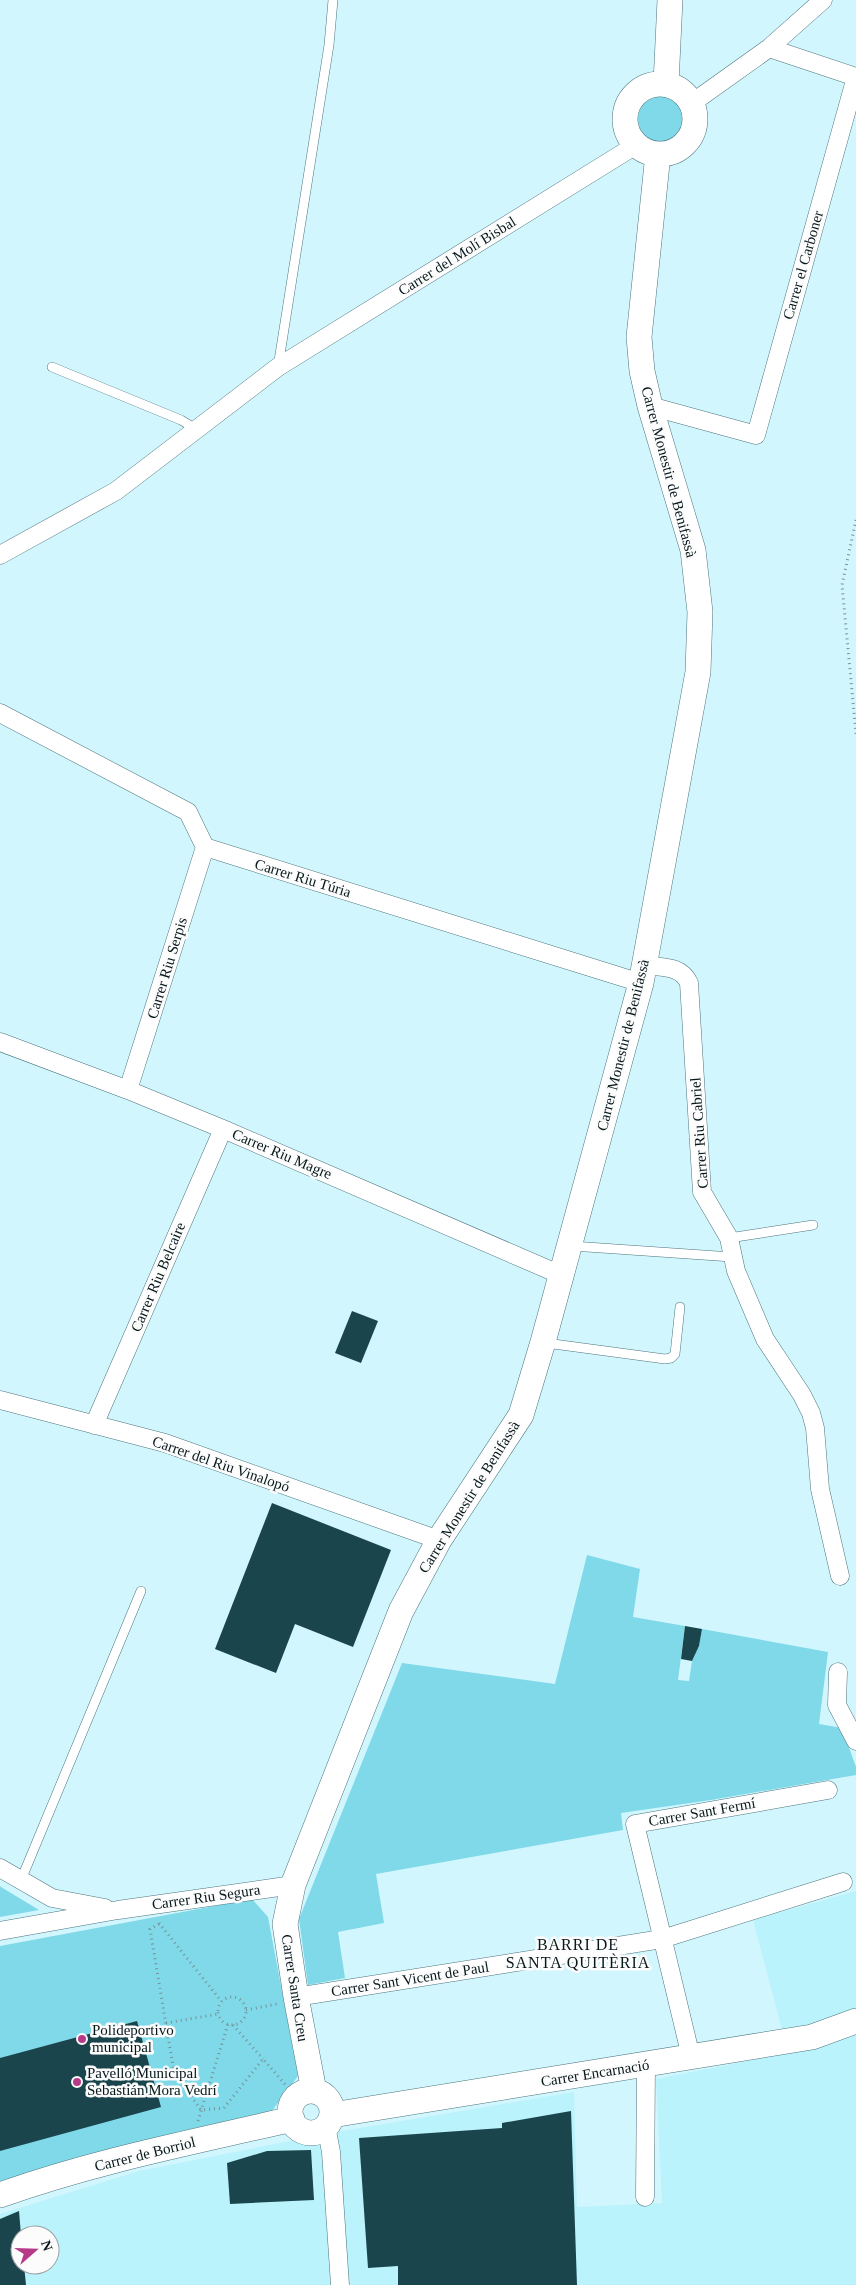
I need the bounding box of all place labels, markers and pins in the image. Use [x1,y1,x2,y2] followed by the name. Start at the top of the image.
[92,2022,174,2055] place label: Polideportivo municipal
[76,2033,88,2045] marker: Polideportivo municipal
[87,2065,217,2098] place label: Pavelló Municipal Sebastián Mora Vedrí
[71,2076,83,2088] marker: Pavelló Municipal Sebastián Mora Vedrí

